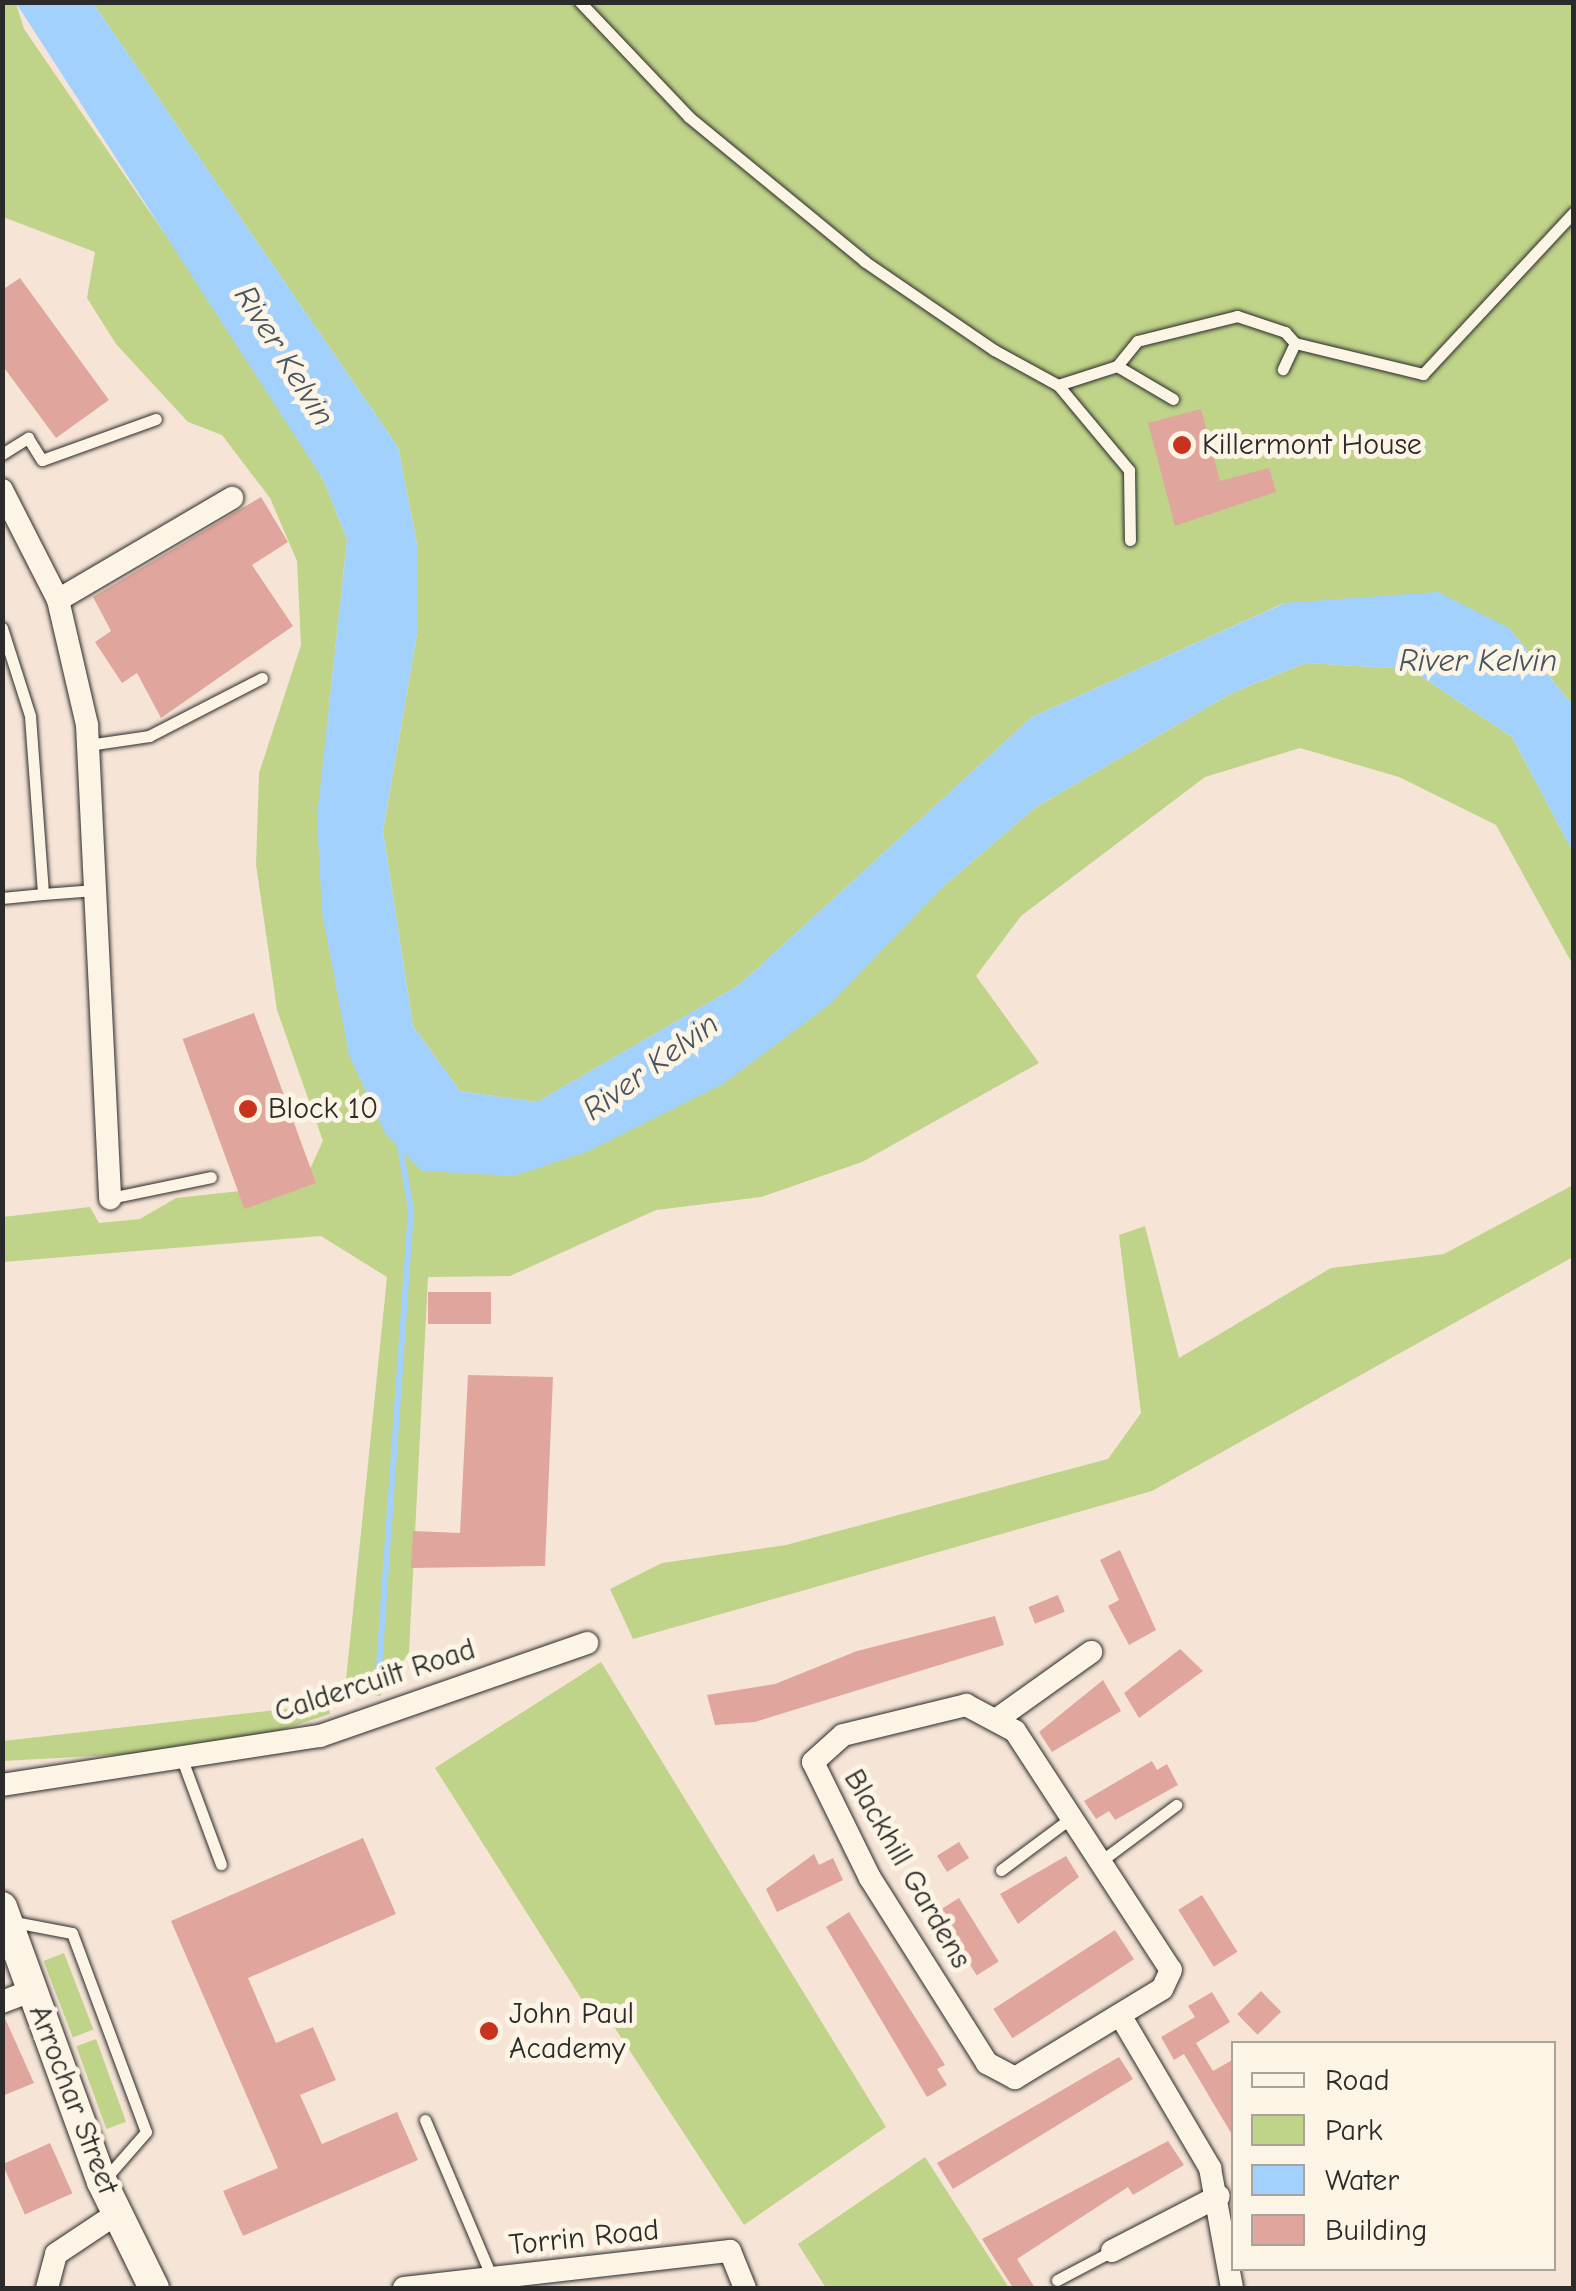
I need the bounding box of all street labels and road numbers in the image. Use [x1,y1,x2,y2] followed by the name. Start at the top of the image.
[270,1632,480,1730] street label: Caldercuilt Road
[835,1763,979,1975] street label: Blackhill Gardens
[20,2000,126,2200] street label: Arrochar Street
[507,2212,661,2264] street label: Torrin Road

